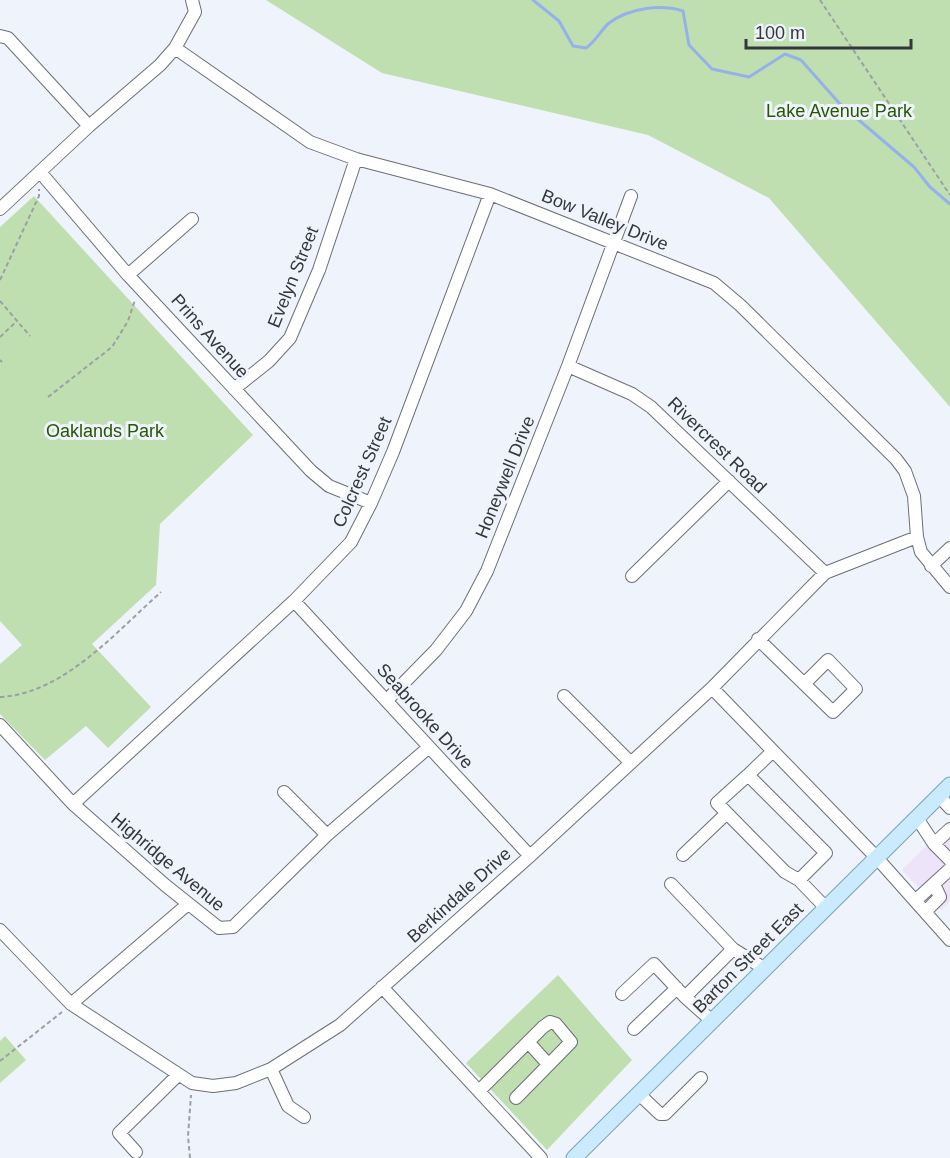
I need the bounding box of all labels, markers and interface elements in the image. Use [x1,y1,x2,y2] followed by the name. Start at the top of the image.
[746,12,911,50] scale bar
[755,23,805,43] text: 100 m
[766,101,913,121] park label: Lake Avenue Park
[539,185,671,255] street label: Bow Valley Drive
[264,224,322,330] street label: Evelyn Street
[167,290,253,382] street label: Prins Avenue
[664,393,770,497] street label: Rivercrest Road
[471,413,539,541] street label: Honeywell Drive
[329,414,395,530] street label: Colcrest Street
[46,421,165,441] park label: Oaklands Park
[373,659,477,773] street label: Seabrooke Drive
[107,809,229,915] street label: Highridge Avenue
[403,843,515,947] street label: Berkindale Drive
[689,899,807,1017] street label: Barton Street East

